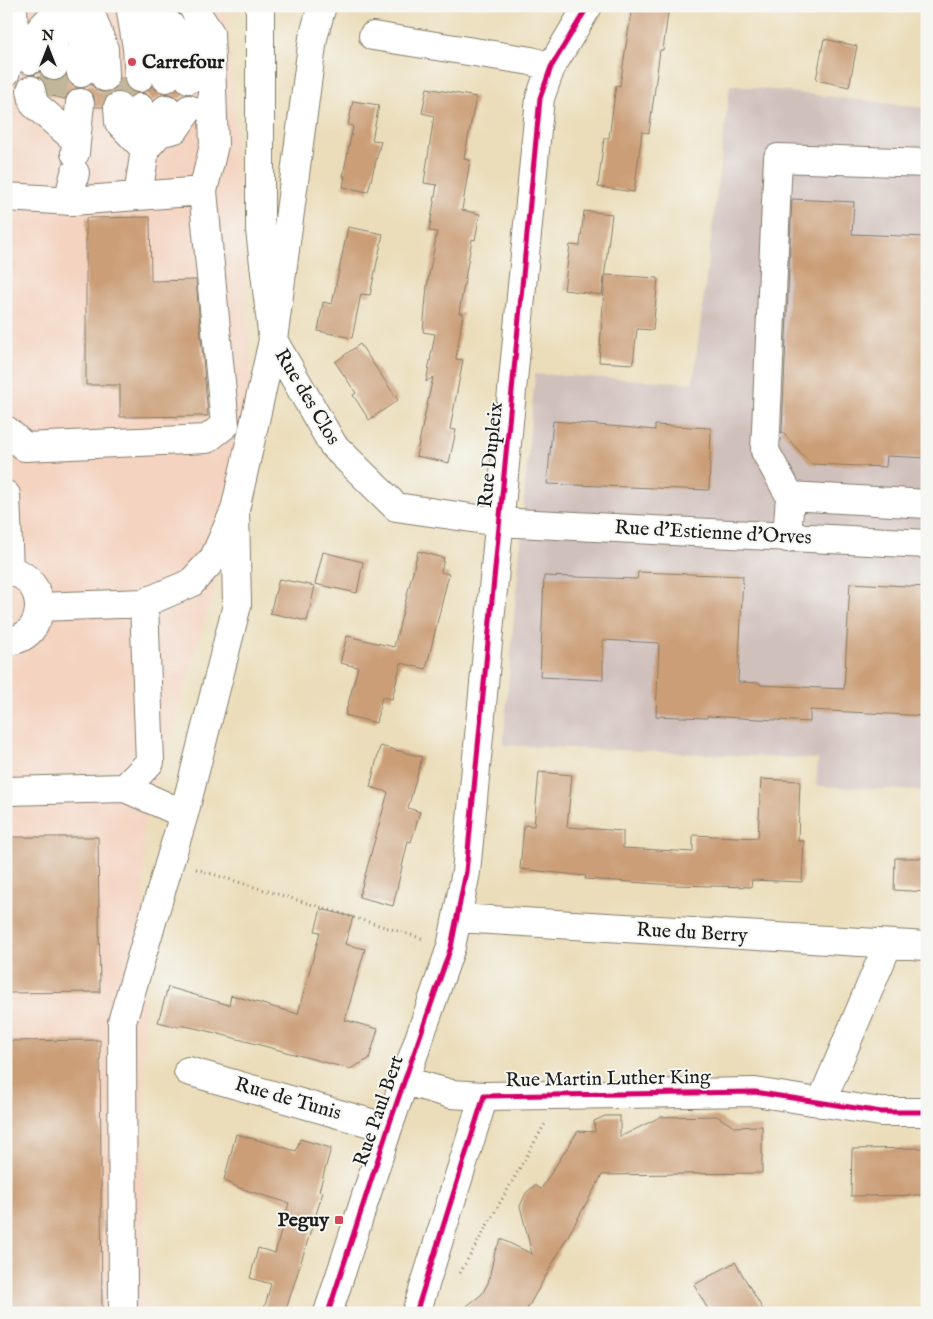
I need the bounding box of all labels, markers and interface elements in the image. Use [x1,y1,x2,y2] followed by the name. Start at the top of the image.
[22,22,72,72] north arrow
[41,27,54,45] text: N
[142,50,225,75] place label: Carrefour
[126,56,138,68] marker: Carrefour
[269,344,345,450] street label: Rue des Clos
[473,401,509,509] street label: Rue Dupleix
[614,515,812,551] street label: Rue d'Estienne d'Orves
[636,918,748,948] street label: Rue du Berry
[348,1052,410,1170] street label: Rue Paul Bert
[505,1065,712,1093] street label: Rue Martin Luther King
[232,1072,344,1126] street label: Rue de Tunis
[277,1208,330,1233] place label: Peguy
[333,1214,345,1226] marker: Peguy

